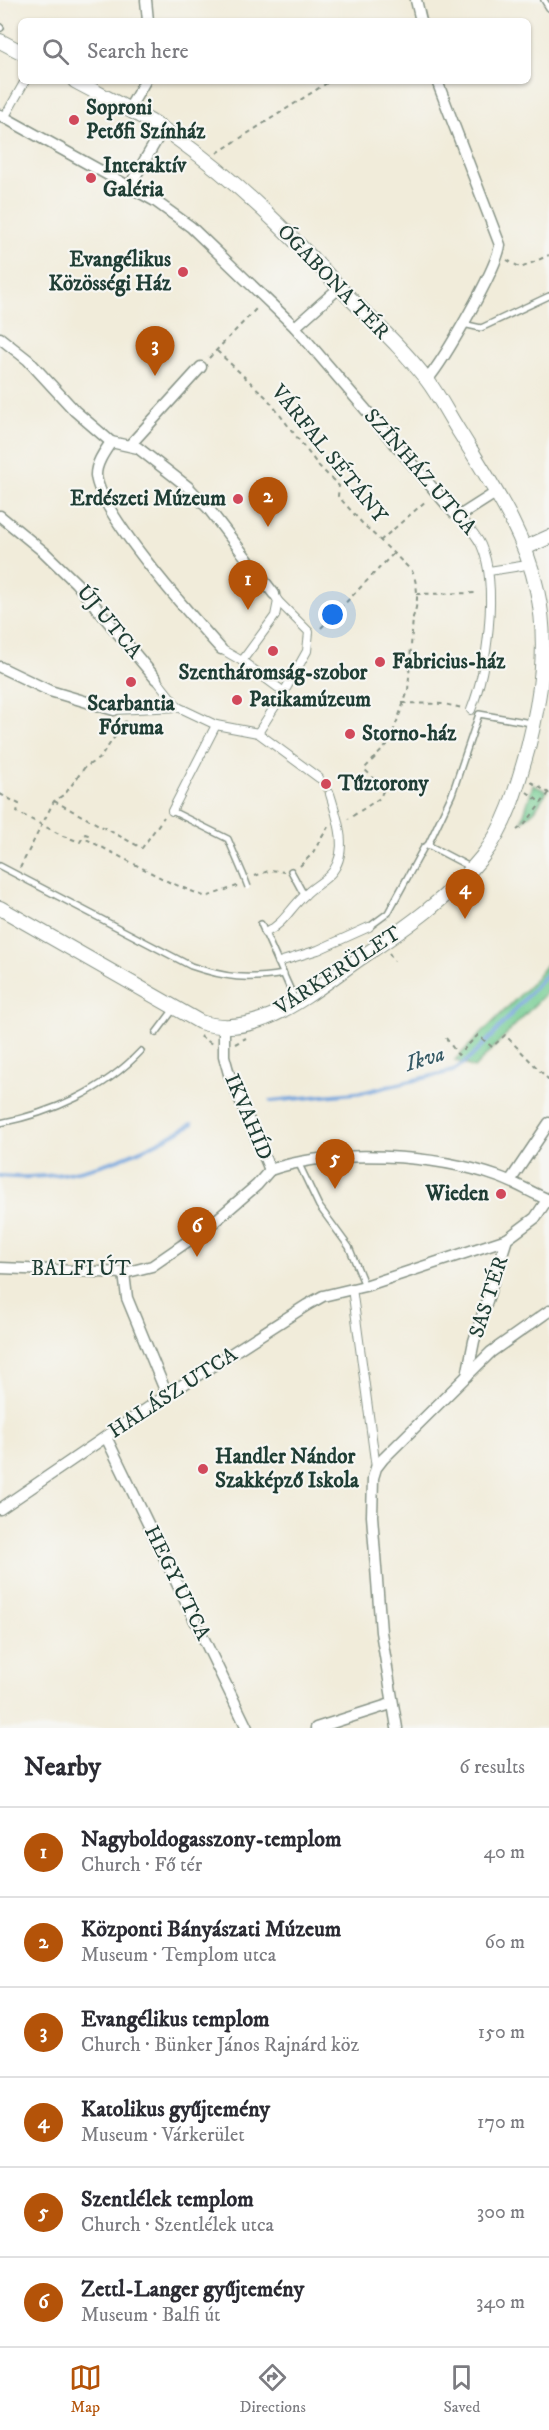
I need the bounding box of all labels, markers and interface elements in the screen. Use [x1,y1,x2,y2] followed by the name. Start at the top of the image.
[18,18,531,84] search box
[39,35,72,68] icon: search
[87,38,189,65] text: Search here
[86,95,206,145] place label: Soproni Petőfi Színház
[67,113,81,127] marker: Soproni Petőfi Színház
[103,153,187,203] place label: Interaktív Galéria
[84,171,98,185] marker: Interaktív Galéria
[271,218,396,345] street label: ÓGABONA TÉR
[48,247,172,297] place label: Evangélikus Közösségi Ház
[176,265,190,279] marker: Evangélikus Közösségi Ház
[136,326,174,376] pin: 3
[265,378,395,529] street label: VÁRFAL SÉTÁNY
[358,402,484,541] street label: SZÍNHÁZ UTCA
[248,478,288,527] pin: 2
[70,486,226,512] place label: Erdészeti Múzeum
[231,492,245,506] marker: Erdészeti Múzeum
[228,560,268,610] pin: 1
[71,578,149,665] street label: ÚJ UTCA
[318,600,347,629] your location
[266,644,280,658] marker: Szentháromság-szobor
[392,649,506,675] place label: Fabricius-ház
[373,655,387,669] marker: Fabricius-ház
[179,660,369,686] place label: Szentháromság-szobor
[124,675,138,689] marker: Scarbantia Fóruma
[249,687,371,713] place label: Patikamúzeum
[87,691,176,741] place label: Scarbantia Fóruma
[230,693,244,707] marker: Patikamúzeum
[362,721,457,747] place label: Storno-ház
[343,727,357,741] marker: Storno-ház
[337,771,429,797] place label: Tűztorony
[319,777,333,791] marker: Tűztorony
[446,870,484,919] pin: 4
[268,919,406,1022] street label: VÁRKERÜLET
[400,1040,448,1078] water label: Ikva
[218,1069,280,1164] street label: IKVAHÍD
[316,1140,354,1189] pin: 5
[425,1181,490,1207] place label: Wieden
[494,1187,508,1201] marker: Wieden
[178,1208,216,1257] pin: 6
[463,1252,514,1341] street label: SAS TÉR
[31,1254,131,1282] street label: BALFI ÚT
[103,1340,243,1444] street label: HALÁSZ UTCA
[215,1444,360,1494] place label: Handler Nándor Szakképző Iskola
[196,1462,210,1476] marker: Handler Nándor Szakképző Iskola
[138,1521,216,1645] street label: HEGY UTCA
[24,1751,101,1784] text: Nearby
[459,1755,525,1780] text: 6 results
[81,1826,342,1853] text: Nagyboldogasszony-templom
[40,1840,47,1865] text: 1
[483,1840,525,1865] text: 40 m
[81,1853,202,1878] text: Church · Fő tér
[81,1916,341,1943] text: Központi Bányászati Múzeum
[39,1930,48,1955] text: 2
[485,1930,525,1955] text: 60 m
[81,1943,276,1968] text: Museum · Templom utca
[81,2006,270,2033] text: Evangélikus templom
[40,2020,47,2045] text: 3
[478,2020,525,2045] text: 150 m
[81,2033,359,2058] text: Church · Bünker János Rajnárd köz
[81,2096,270,2123] text: Katolikus gyűjtemény
[38,2110,49,2135] text: 4
[477,2110,525,2135] text: 170 m
[81,2123,245,2148] text: Museum · Várkerület
[81,2186,254,2213] text: Szentlélek templom
[39,2200,48,2225] text: 5
[477,2200,525,2225] text: 300 m
[81,2213,274,2238] text: Church · Szentlélek utca
[81,2276,304,2303] text: Zettl-Langer gyűjtemény
[38,2290,49,2315] text: 6
[476,2290,525,2315] text: 340 m
[81,2303,220,2328] text: Museum · Balfi út
[69,2361,102,2417] tab: Map
[239,2361,306,2417] tab: Directions
[443,2361,480,2417] tab: Saved

